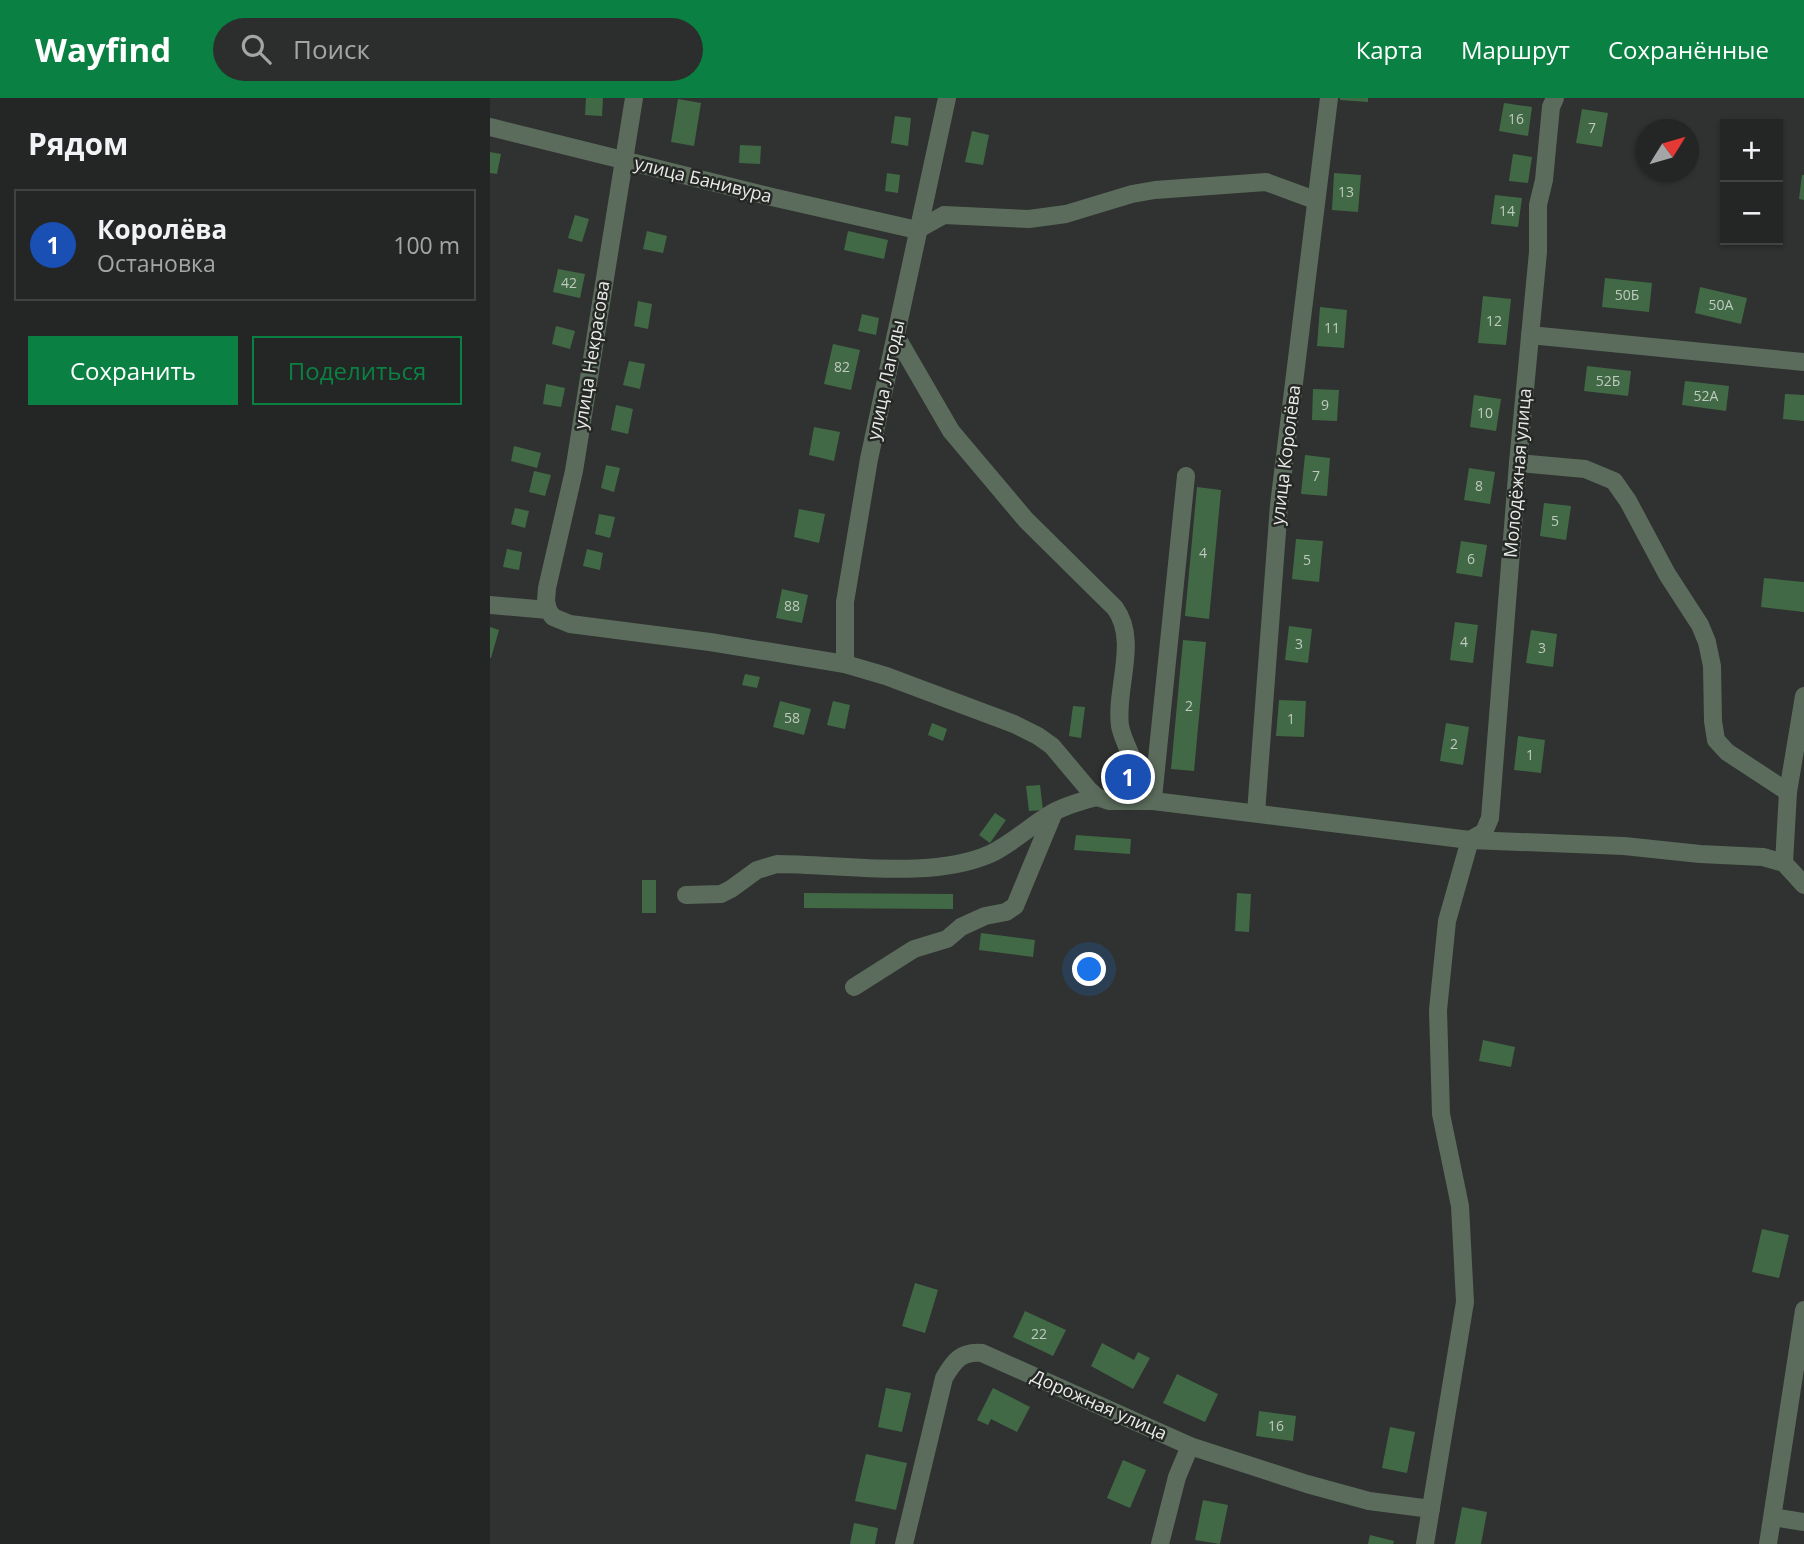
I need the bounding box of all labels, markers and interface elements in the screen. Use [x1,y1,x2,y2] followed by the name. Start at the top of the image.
[213,18,703,81] search box
[35,27,171,72] text: Wayfind
[237,30,275,68] icon: search
[293,31,370,67] text: Поиск
[1356,33,1423,66] text: Карта
[1461,33,1570,66] text: Маршрут
[1608,33,1769,66] text: Сохранённые
[1508,109,1524,128] house number: 16
[1588,118,1596,137] house number: 7
[1636,119,1699,182] north arrow
[1720,119,1783,245] map controls
[1720,119,1783,182] button: +
[28,123,128,164] text: Рядом
[632,150,775,208] street label: улица Банивура
[1338,182,1354,201] house number: 13
[1720,182,1783,245] button: −
[1499,201,1515,220] house number: 14
[97,211,227,247] text: Королёва
[46,229,60,261] text: 1
[393,229,460,261] text: 100 m
[97,247,216,279] text: Остановка
[561,273,577,292] house number: 42
[567,279,615,431] street label: улица Некрасова
[1615,285,1639,304] house number: 50Б
[1709,295,1734,314] house number: 50А
[1486,311,1502,330] house number: 12
[861,318,909,442] street label: улица Лагоды
[1324,318,1340,337] house number: 11
[28,336,238,405] button: Сохранить
[252,336,462,405] button: Поделиться
[834,357,850,376] house number: 82
[1596,371,1620,390] house number: 52Б
[1264,383,1306,526] street label: улица Королёва
[1694,386,1719,405] house number: 52А
[1498,387,1536,559] street label: Молодёжная улица
[1321,395,1329,414] house number: 9
[1477,403,1493,422] house number: 10
[1312,466,1320,485] house number: 7
[1475,476,1483,495] house number: 8
[1551,511,1559,530] house number: 5
[1199,543,1207,562] house number: 4
[1467,549,1475,568] house number: 6
[1303,550,1311,569] house number: 5
[784,596,800,615] house number: 88
[1460,632,1468,651] house number: 4
[1295,634,1303,653] house number: 3
[1538,638,1546,657] house number: 3
[1185,696,1193,715] house number: 2
[784,708,800,727] house number: 58
[1287,709,1295,728] house number: 1
[1450,734,1458,753] house number: 2
[1526,745,1534,764] house number: 1
[1105,751,1151,803] pin: 1
[1072,952,1106,986] your location
[1031,1324,1047,1343] house number: 22
[1028,1363,1171,1445] street label: Дорожная улица
[1268,1416,1284,1435] house number: 16

